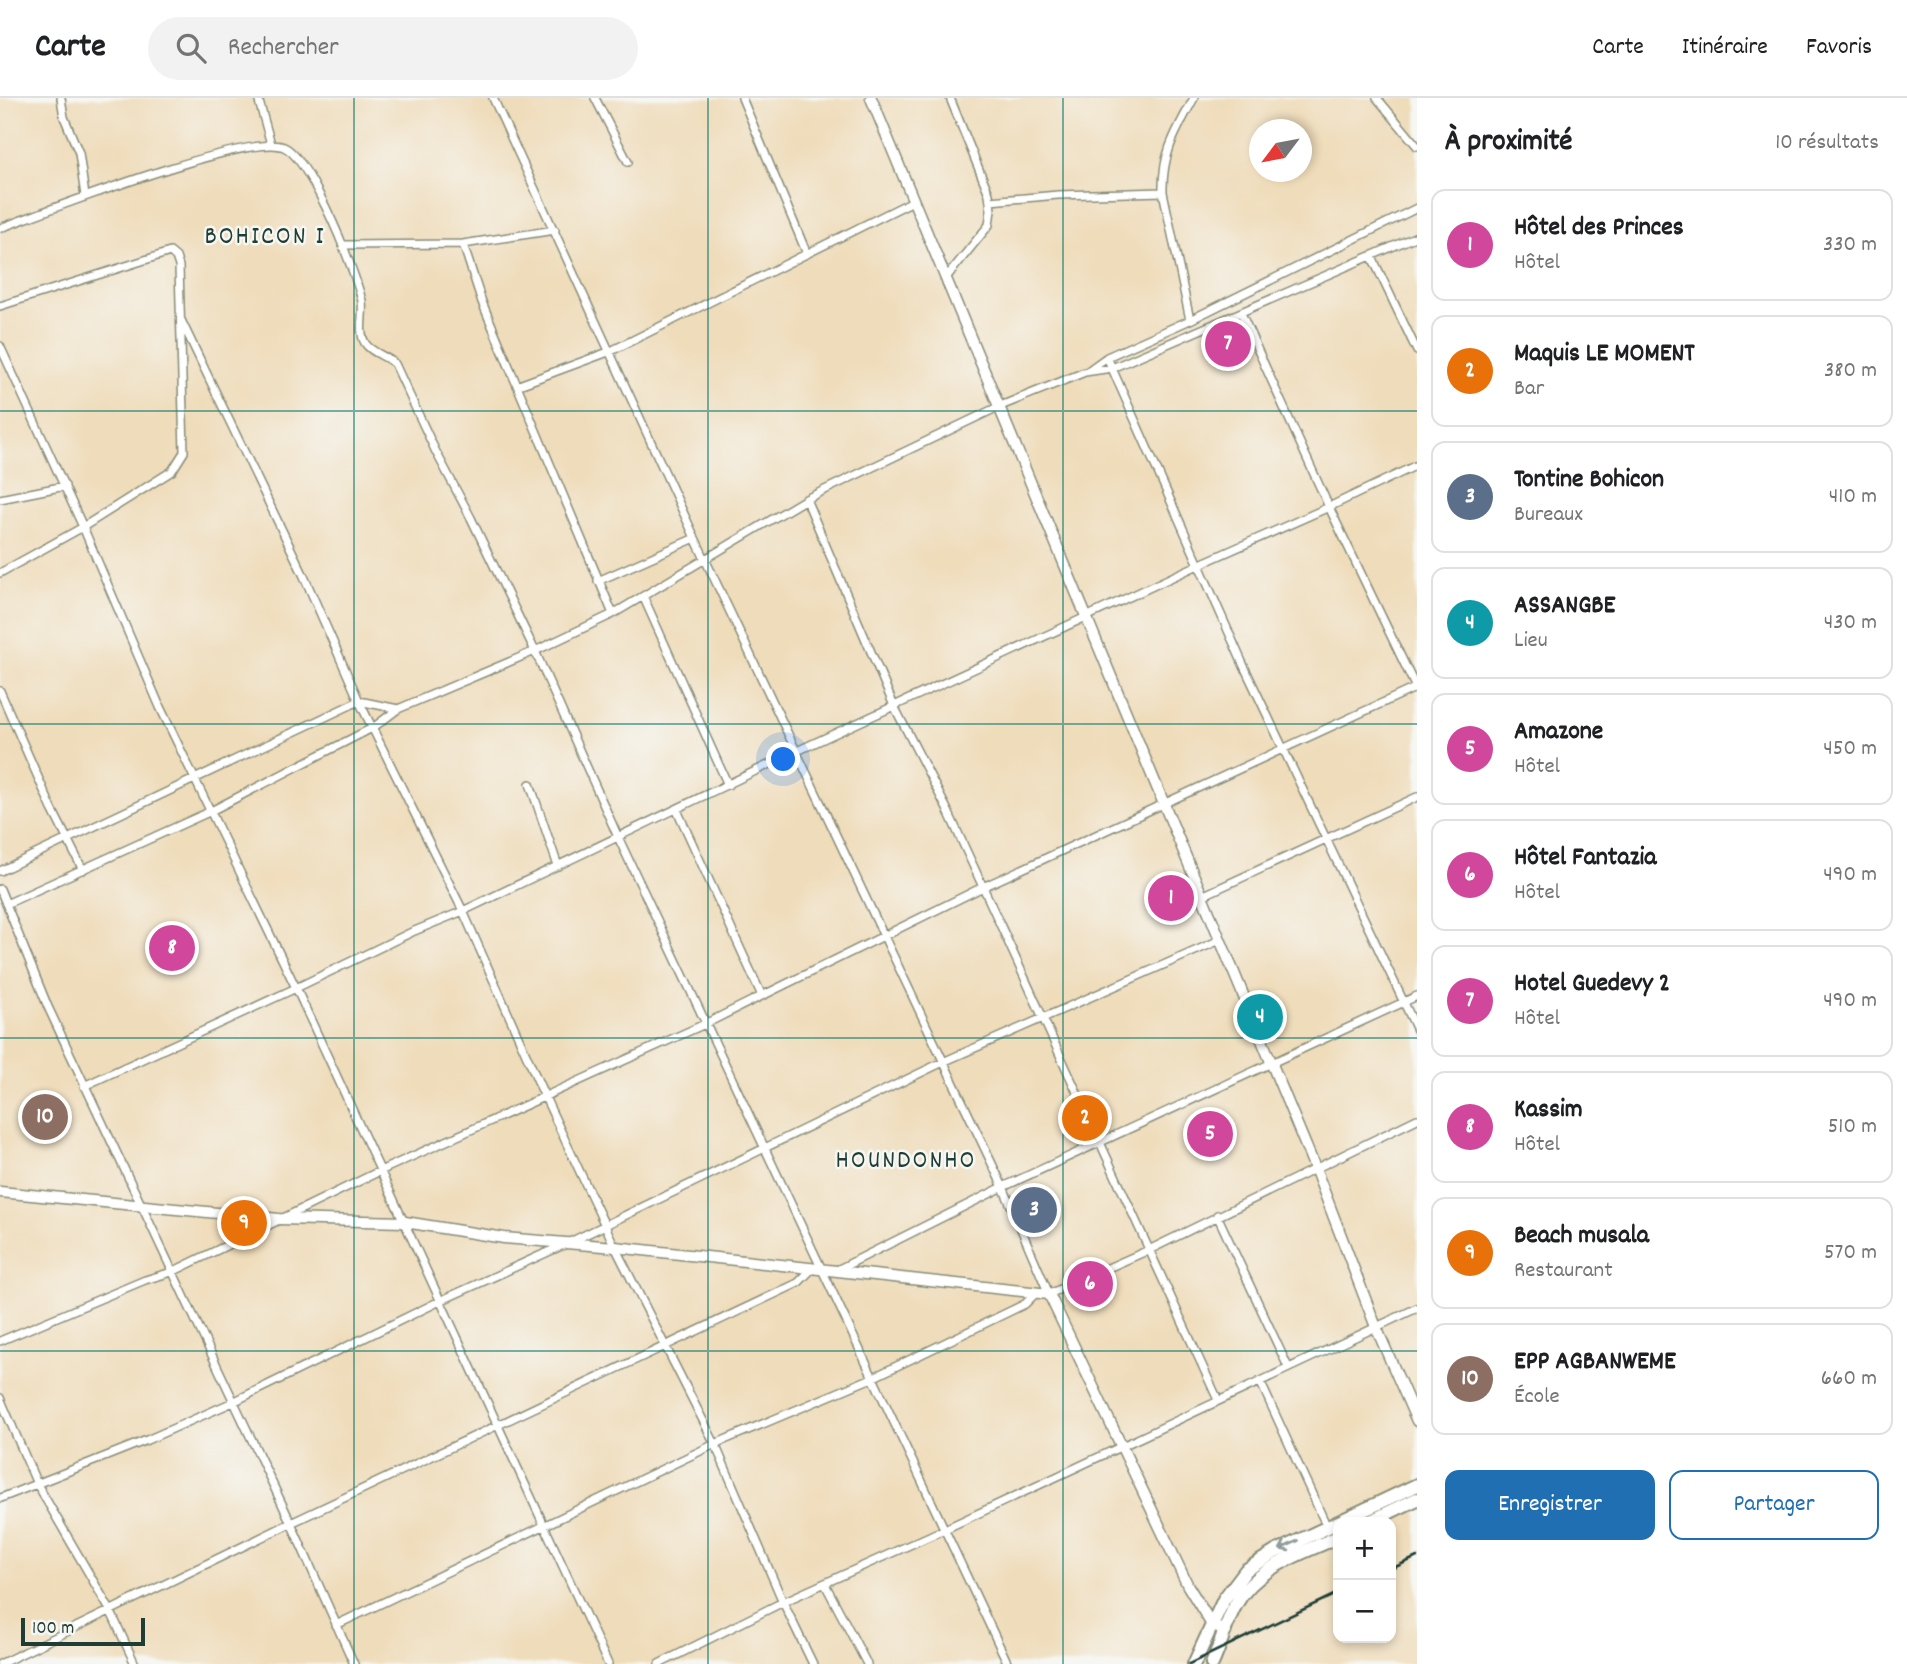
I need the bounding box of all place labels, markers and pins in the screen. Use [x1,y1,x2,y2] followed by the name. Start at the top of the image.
[1205,318,1251,370] pin: 7
[1148,872,1194,924] pin: 1
[149,922,195,974] pin: 8
[1237,991,1283,1043] pin: 4
[22,1091,68,1143] pin: 10
[1062,1092,1108,1144] pin: 2
[1187,1108,1233,1160] pin: 5
[1011,1184,1057,1236] pin: 3
[221,1197,267,1249] pin: 9
[1067,1258,1113,1310] pin: 6

